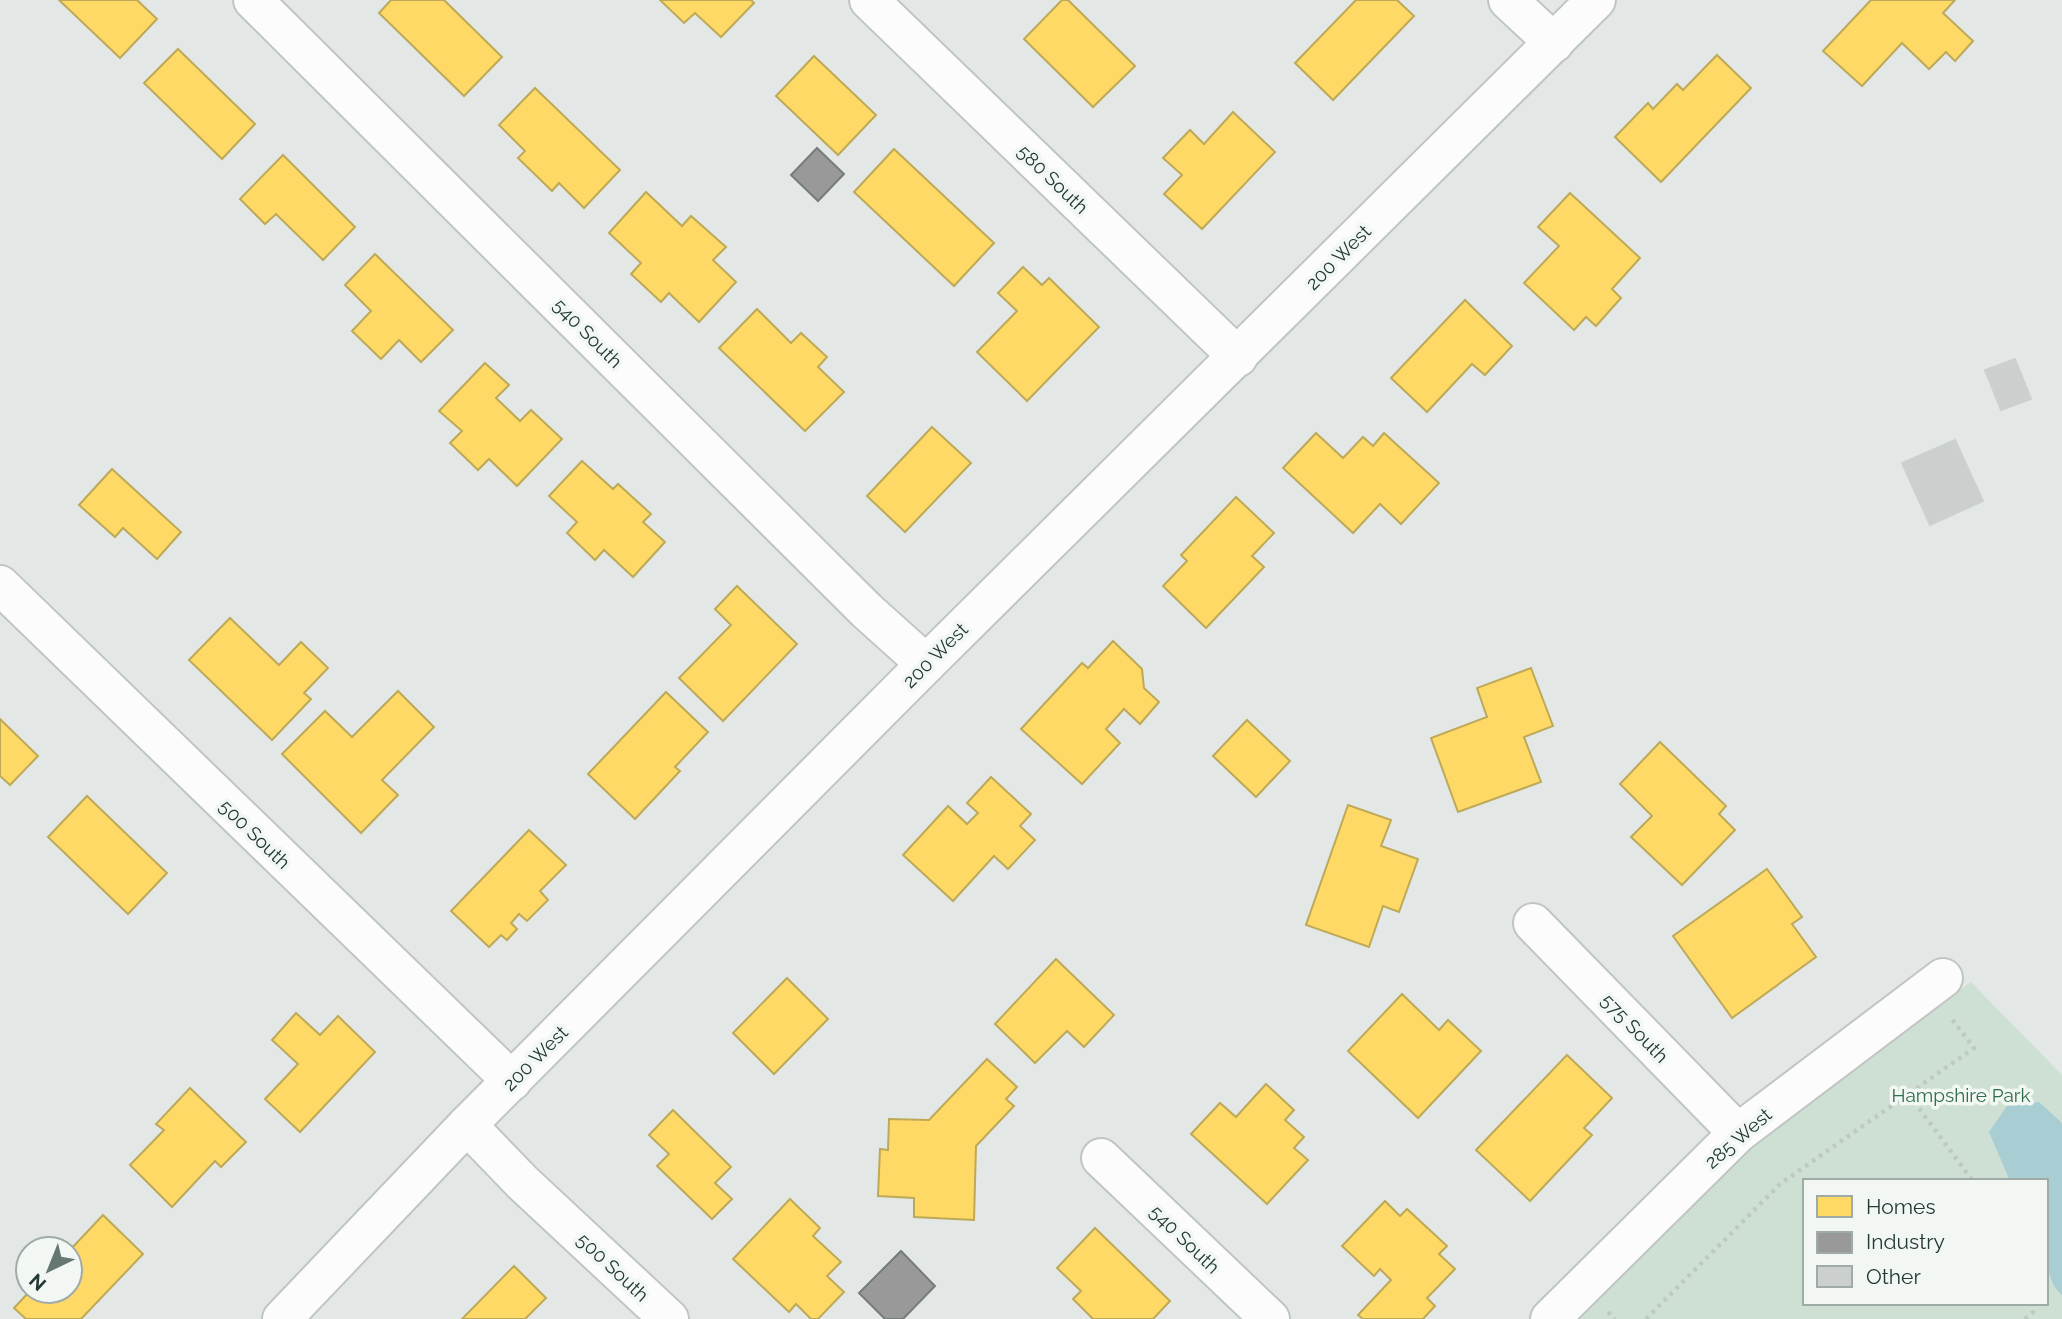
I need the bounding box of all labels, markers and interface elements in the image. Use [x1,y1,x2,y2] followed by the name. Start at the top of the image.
[1013,140,1093,218] street label: 580 South
[1301,220,1375,294] street label: 200 West
[549,294,627,372] street label: 540 South
[898,618,972,692] street label: 200 West
[215,795,295,873] street label: 500 South
[1597,989,1673,1067] street label: 575 South
[498,1021,572,1095] street label: 200 West
[1891,1084,2031,1106] park label: Hampshire Park
[1700,1103,1776,1173] street label: 285 West
[1803,1179,2048,1305] legend
[1866,1194,1936,1219] text: Homes
[1145,1200,1225,1278] street label: 540 South
[573,1228,653,1306] street label: 500 South
[1866,1229,1945,1254] text: Industry
[14,1235,84,1305] north arrow
[1866,1264,1921,1289] text: Other
[25,1269,50,1295] text: N

